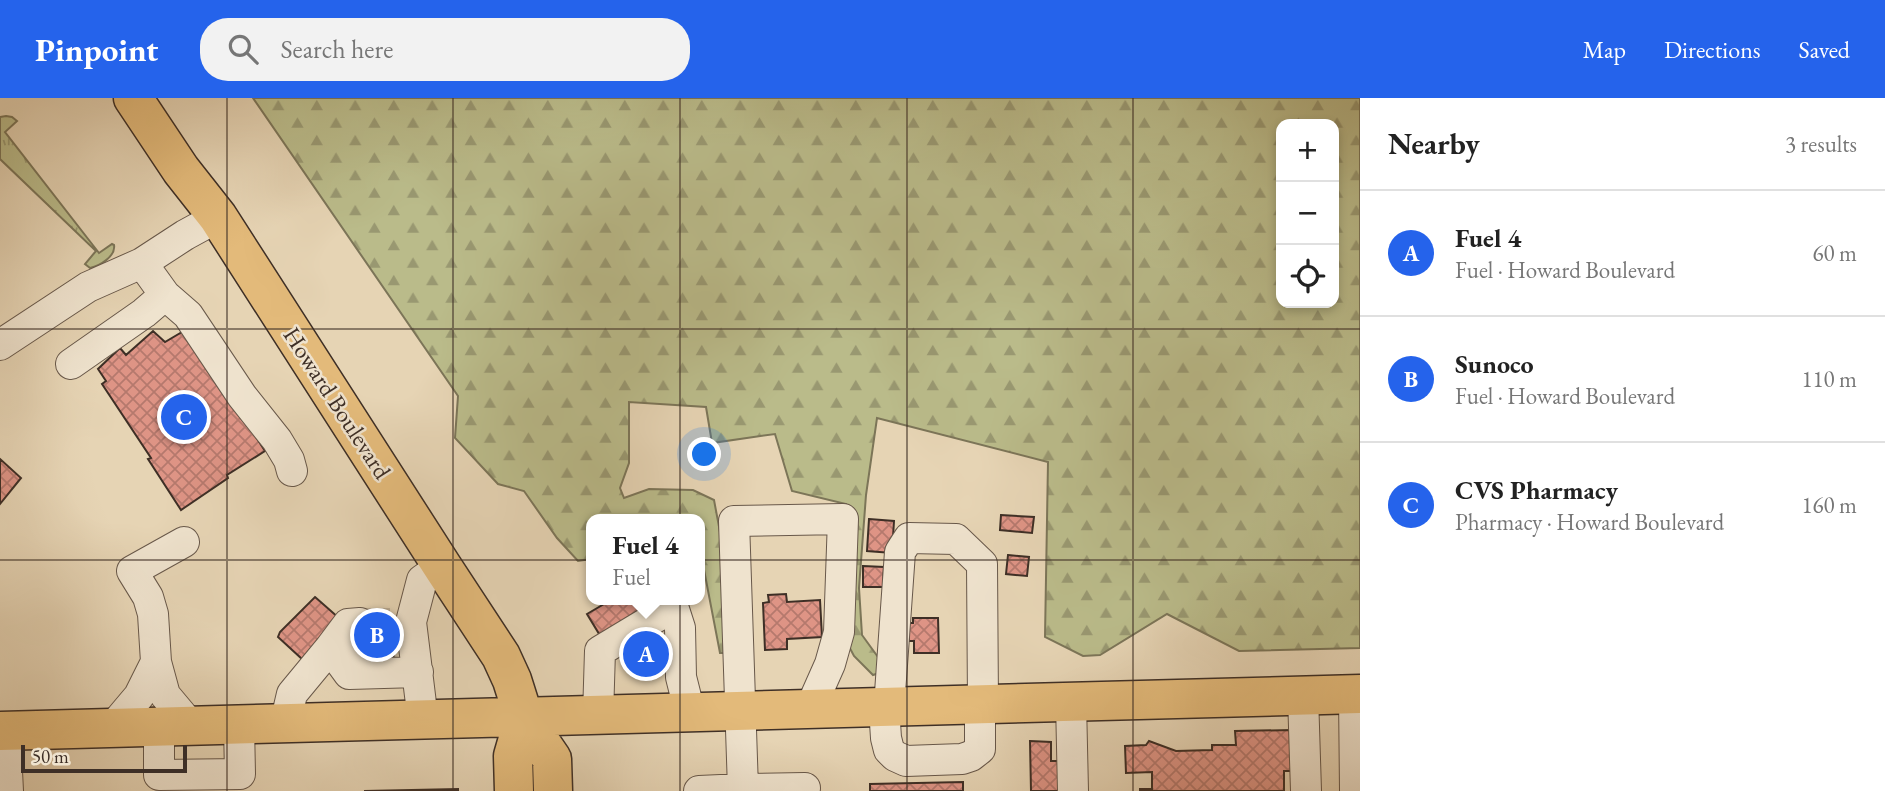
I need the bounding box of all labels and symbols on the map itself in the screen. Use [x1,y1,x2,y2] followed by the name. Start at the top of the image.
[277,321,399,485] street label: Howard Boulevard
[161,391,207,443] pin: C
[687,437,721,471] your location
[354,609,400,661] pin: B
[623,628,669,680] pin: A
[21,742,187,774] scale bar

